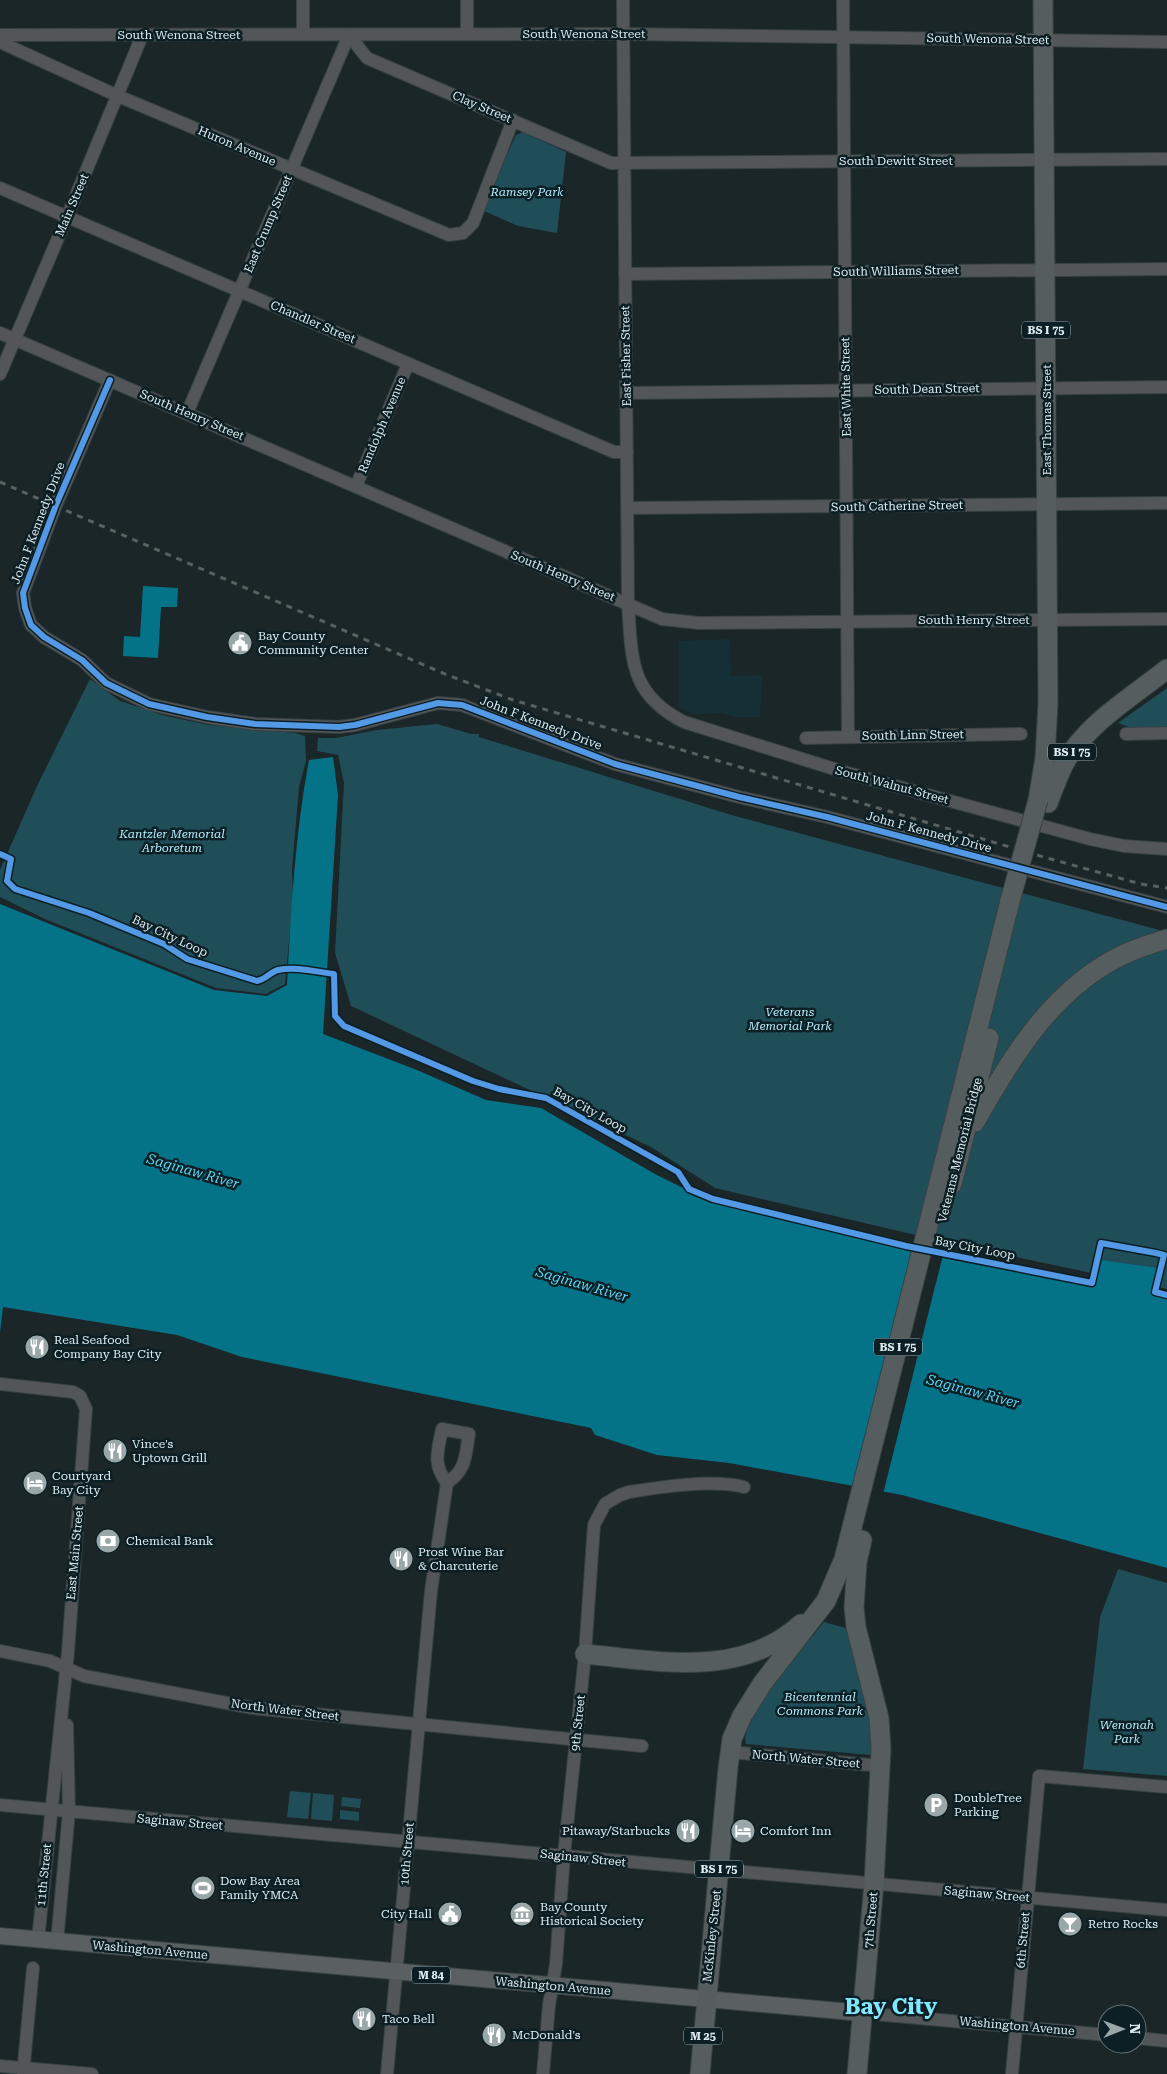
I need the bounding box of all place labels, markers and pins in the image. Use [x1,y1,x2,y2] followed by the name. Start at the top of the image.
[258,629,369,657] place label: Bay County Community Center
[227,630,253,656] public building icon: Bay County Community Center
[54,1333,162,1361] place label: Real Seafood Company Bay City
[24,1334,50,1360] restaurant icon: Real Seafood Company Bay City
[132,1437,207,1465] place label: Vince's Uptown Grill
[102,1438,128,1464] restaurant icon: Vince's Uptown Grill
[52,1469,111,1497] place label: Courtyard Bay City
[22,1470,48,1496] hotel icon: Courtyard Bay City
[95,1528,121,1554] bank icon: Chemical Bank
[126,1534,214,1548] place label: Chemical Bank
[418,1545,504,1573] place label: Prost Wine Bar & Charcuterie
[388,1546,414,1572] restaurant icon: Prost Wine Bar & Charcuterie
[954,1791,1022,1819] place label: DoubleTree Parking
[923,1792,949,1818] parking icon: DoubleTree Parking
[675,1818,701,1844] restaurant icon: Pitaway/Starbucks
[730,1818,756,1844] hotel icon: Comfort Inn
[562,1824,670,1838] place label: Pitaway/Starbucks
[760,1824,832,1838] place label: Comfort Inn
[220,1874,300,1902] place label: Dow Bay Area Family YMCA
[190,1875,216,1901] sports icon: Dow Bay Area Family YMCA
[540,1900,645,1928] place label: Bay County Historical Society
[437,1901,463,1927] public building icon: City Hall
[509,1901,535,1927] museum icon: Bay County Historical Society
[381,1907,432,1921] place label: City Hall
[1057,1911,1083,1937] bar icon: Retro Rocks
[1088,1917,1158,1931] place label: Retro Rocks
[351,2006,377,2032] restaurant icon: Taco Bell
[382,2012,435,2026] place label: Taco Bell
[481,2022,507,2048] restaurant icon: McDonald's
[512,2028,581,2042] place label: McDonald's

